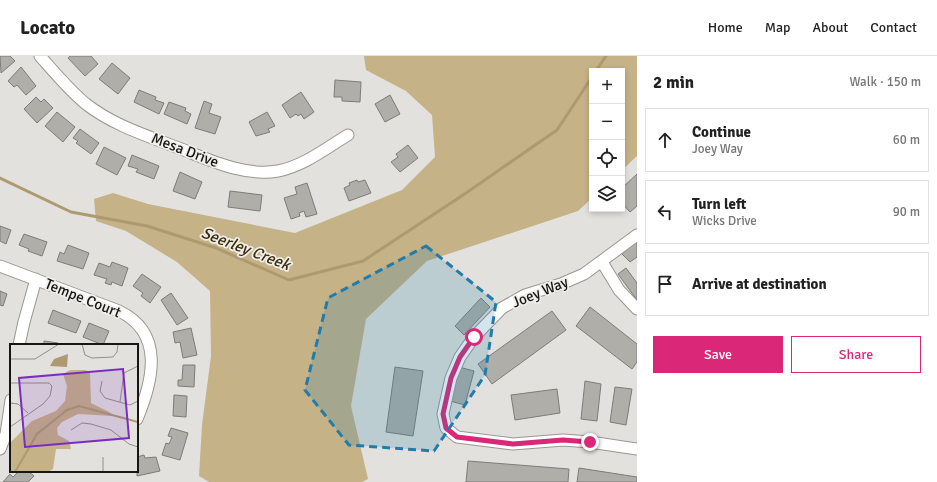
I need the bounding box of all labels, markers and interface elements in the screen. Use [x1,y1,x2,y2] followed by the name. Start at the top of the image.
[20,16,75,40] text: Locato
[708,19,743,36] text: Home
[765,19,790,36] text: Map
[812,19,848,36] text: About
[870,19,917,36] text: Contact
[589,68,625,212] map controls
[589,68,625,104] button: +
[653,72,694,93] text: 2 min
[850,74,921,90] text: Walk · 150 m
[589,104,625,140] button: −
[692,123,751,141] text: Continue
[149,129,221,171] street label: Mesa Drive
[654,129,676,151] icon: ahead
[893,132,920,148] text: 60 m
[589,140,625,176] button: locate
[692,141,743,157] text: Joey Way
[589,176,625,212] button: layers
[692,195,746,213] text: Turn left
[654,201,676,223] icon: left
[893,204,920,220] text: 90 m
[692,213,757,229] text: Wicks Drive
[198,223,295,276] water label: Seerley Creek
[509,273,571,311] street label: Joey Way
[654,273,676,295] icon: arrive
[42,275,124,321] street label: Tempe Court
[692,275,827,293] text: Arrive at destination
[465,328,483,346] route start
[653,336,783,373] button: Save
[791,336,921,373] button: Share
[10,344,138,472] inset map
[581,433,599,451] route end

